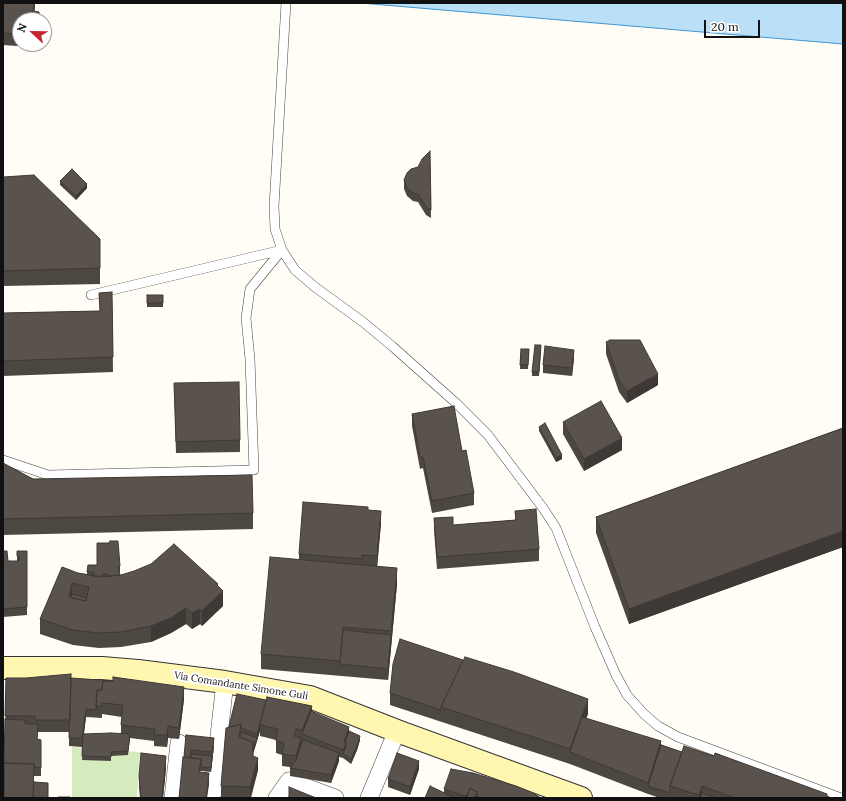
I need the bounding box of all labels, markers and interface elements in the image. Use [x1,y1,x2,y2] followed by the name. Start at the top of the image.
[12,12,52,52] north arrow
[706,12,762,38] scale bar
[711,19,739,34] text: 20 m
[14,21,30,34] text: N
[173,669,309,703] street label: Via Comandante Simone Gulì

